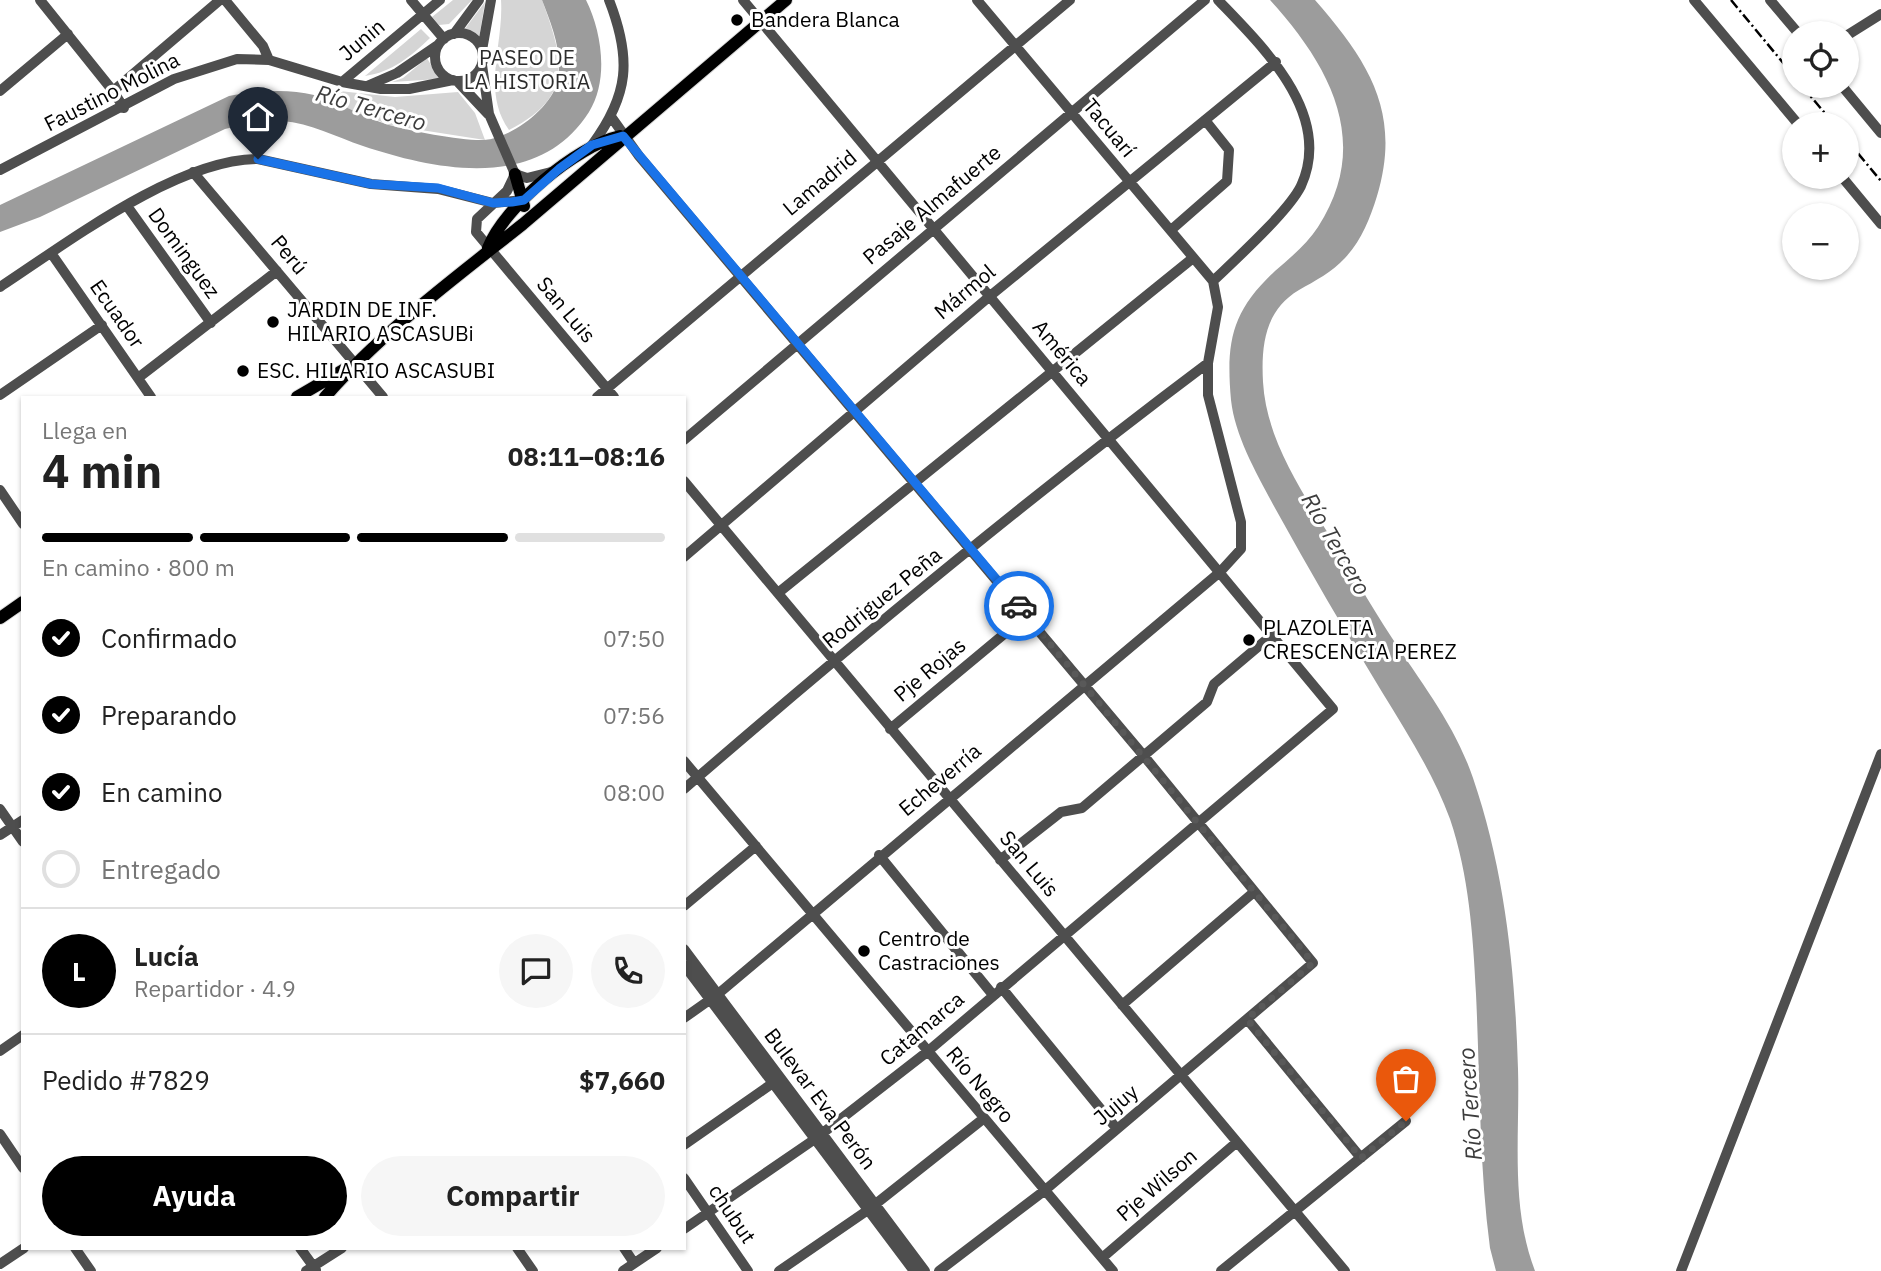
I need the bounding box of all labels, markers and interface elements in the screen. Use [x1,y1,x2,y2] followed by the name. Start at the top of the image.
[751,5,900,33] place label: Bandera Blanca
[333,12,390,67] street label: Junin
[729,12,745,28] marker: Bandera Blanca
[1782,21,1859,280] map controls
[1782,21,1859,98] button: locate
[464,43,590,95] park label: PASEO DE LA HISTORIA
[39,45,184,137] street label: Faustino Molina
[313,77,430,137] water label: Río Tercero
[228,87,288,159] pin
[1077,92,1142,163] street label: Tacuarí
[239,98,277,136] icon: home
[1782,112,1859,189] button: +
[856,138,1006,270] street label: Pasaje Almafuerte
[776,143,862,221] street label: Lamadrid
[142,202,227,304] street label: Dominguez
[1782,203,1859,280] button: −
[265,229,314,280] street label: Perú
[928,257,1001,325] street label: Mármol
[531,270,603,348] street label: San Luis
[84,274,152,353] street label: Ecuador
[287,295,474,347] place label: JARDIN DE INF. HILARIO ASCASUBi
[1027,313,1099,391] street label: América
[265,314,281,330] marker: JARDIN DE INF. HILARIO ASCASUBi
[257,356,495,384] place label: ESC. HILARIO ASCASUBI
[235,363,251,379] marker: ESC. HILARIO ASCASUBI
[42,415,128,445] text: Llega en
[508,439,665,473] text: 08:11–08:16
[42,441,162,501] text: 4 min
[1295,487,1378,600] water label: Río Tercero
[816,540,947,654] street label: Rodriguez Peña
[42,552,235,582] text: En camino · 800 m
[984,571,1054,641] courier
[1000,587,1038,625] icon: car
[1263,613,1457,665] place label: PLAZOLETA CRESCENCIA PEREZ
[42,619,80,657] icon: check
[101,621,237,655] text: Confirmado
[603,623,665,653] text: 07:50
[887,631,971,708] street label: Pje Rojas
[1241,632,1257,648] marker: PLAZOLETA CRESCENCIA PEREZ
[42,696,80,734] icon: check
[101,698,237,732] text: Preparando
[603,700,665,730] text: 07:56
[892,737,986,822] street label: Echeverría
[42,773,80,811] icon: check
[101,775,223,809] text: En camino
[603,777,665,807] text: 08:00
[994,824,1066,902] street label: San Luis
[101,852,221,886] text: Entregado
[878,924,1000,976] place label: Centro de Castraciones
[499,934,573,1008] button: chat
[591,934,665,1008] button: phone
[134,939,199,973] text: Lucía
[856,943,872,959] marker: Centro de Castraciones
[72,954,86,988] text: L
[134,973,296,1003] text: Repartidor · 4.9
[873,985,969,1072] street label: Catamarca
[758,1022,883,1175] street label: Bulevar Eva Perón
[940,1040,1021,1129] street label: Río Negro
[1450,1046,1488,1162] water label: Río Tercero
[1376,1049,1436,1121] pin
[1387,1060,1425,1098] icon: bag
[42,1063,210,1097] text: Pedido #7829
[579,1063,665,1097] text: $7,660
[1087,1077,1144,1131] street label: Jujuy
[1110,1142,1203,1227] street label: Pje Wilson
[42,1156,347,1236] button: Ayuda
[361,1156,665,1236] button: Compartir
[703,1178,763,1249] street label: chubut

